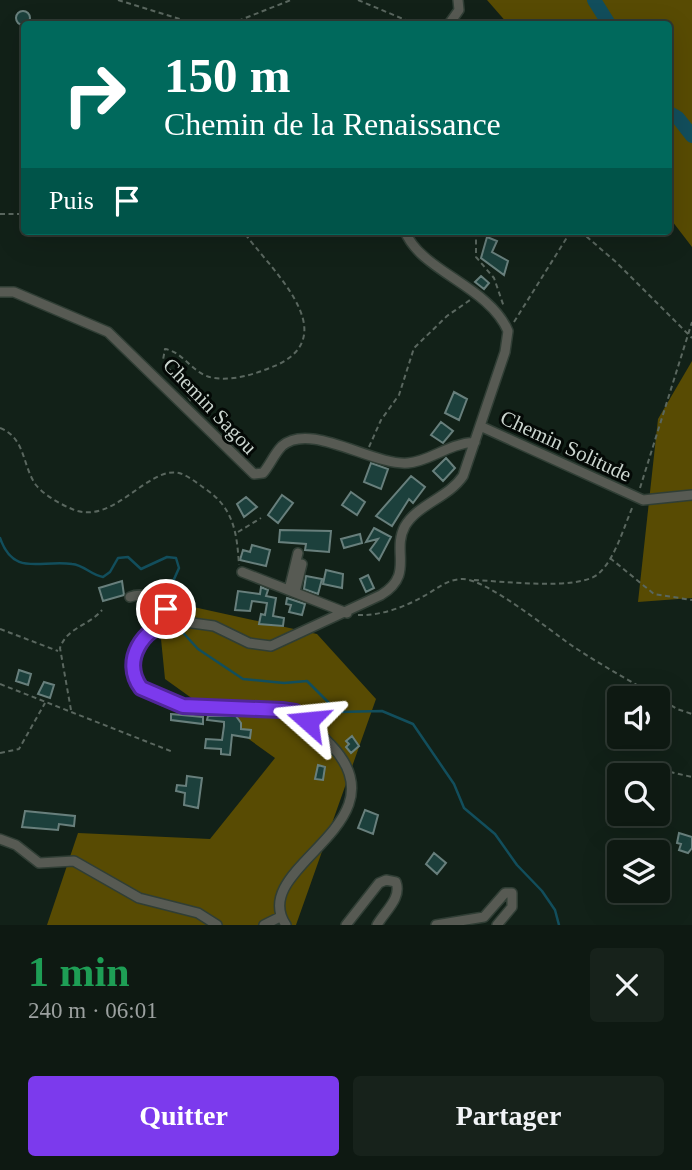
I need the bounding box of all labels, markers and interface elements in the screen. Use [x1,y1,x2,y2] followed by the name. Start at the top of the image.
[164,48,291,103] text: 150 m
[49,49,140,140] icon: right
[164,106,501,142] text: Chemin de la Renaissance
[108,182,146,220] icon: arrive
[49,186,94,215] text: Puis
[158,353,262,459] street label: Chemin Sagou
[497,405,635,487] street label: Chemin Solitude
[136,579,196,639] pin
[147,590,185,628] icon: arrive
[271,684,345,758] position arrow
[607,686,670,903] map controls
[607,686,670,749] button: sound
[607,763,670,826] button: search
[607,840,670,903] button: layers
[590,948,664,1022] button: close
[28,949,130,995] text: 1 min
[28,998,158,1023] text: 240 m · 06:01
[28,1076,339,1156] button: Quitter
[353,1076,664,1156] button: Partager

